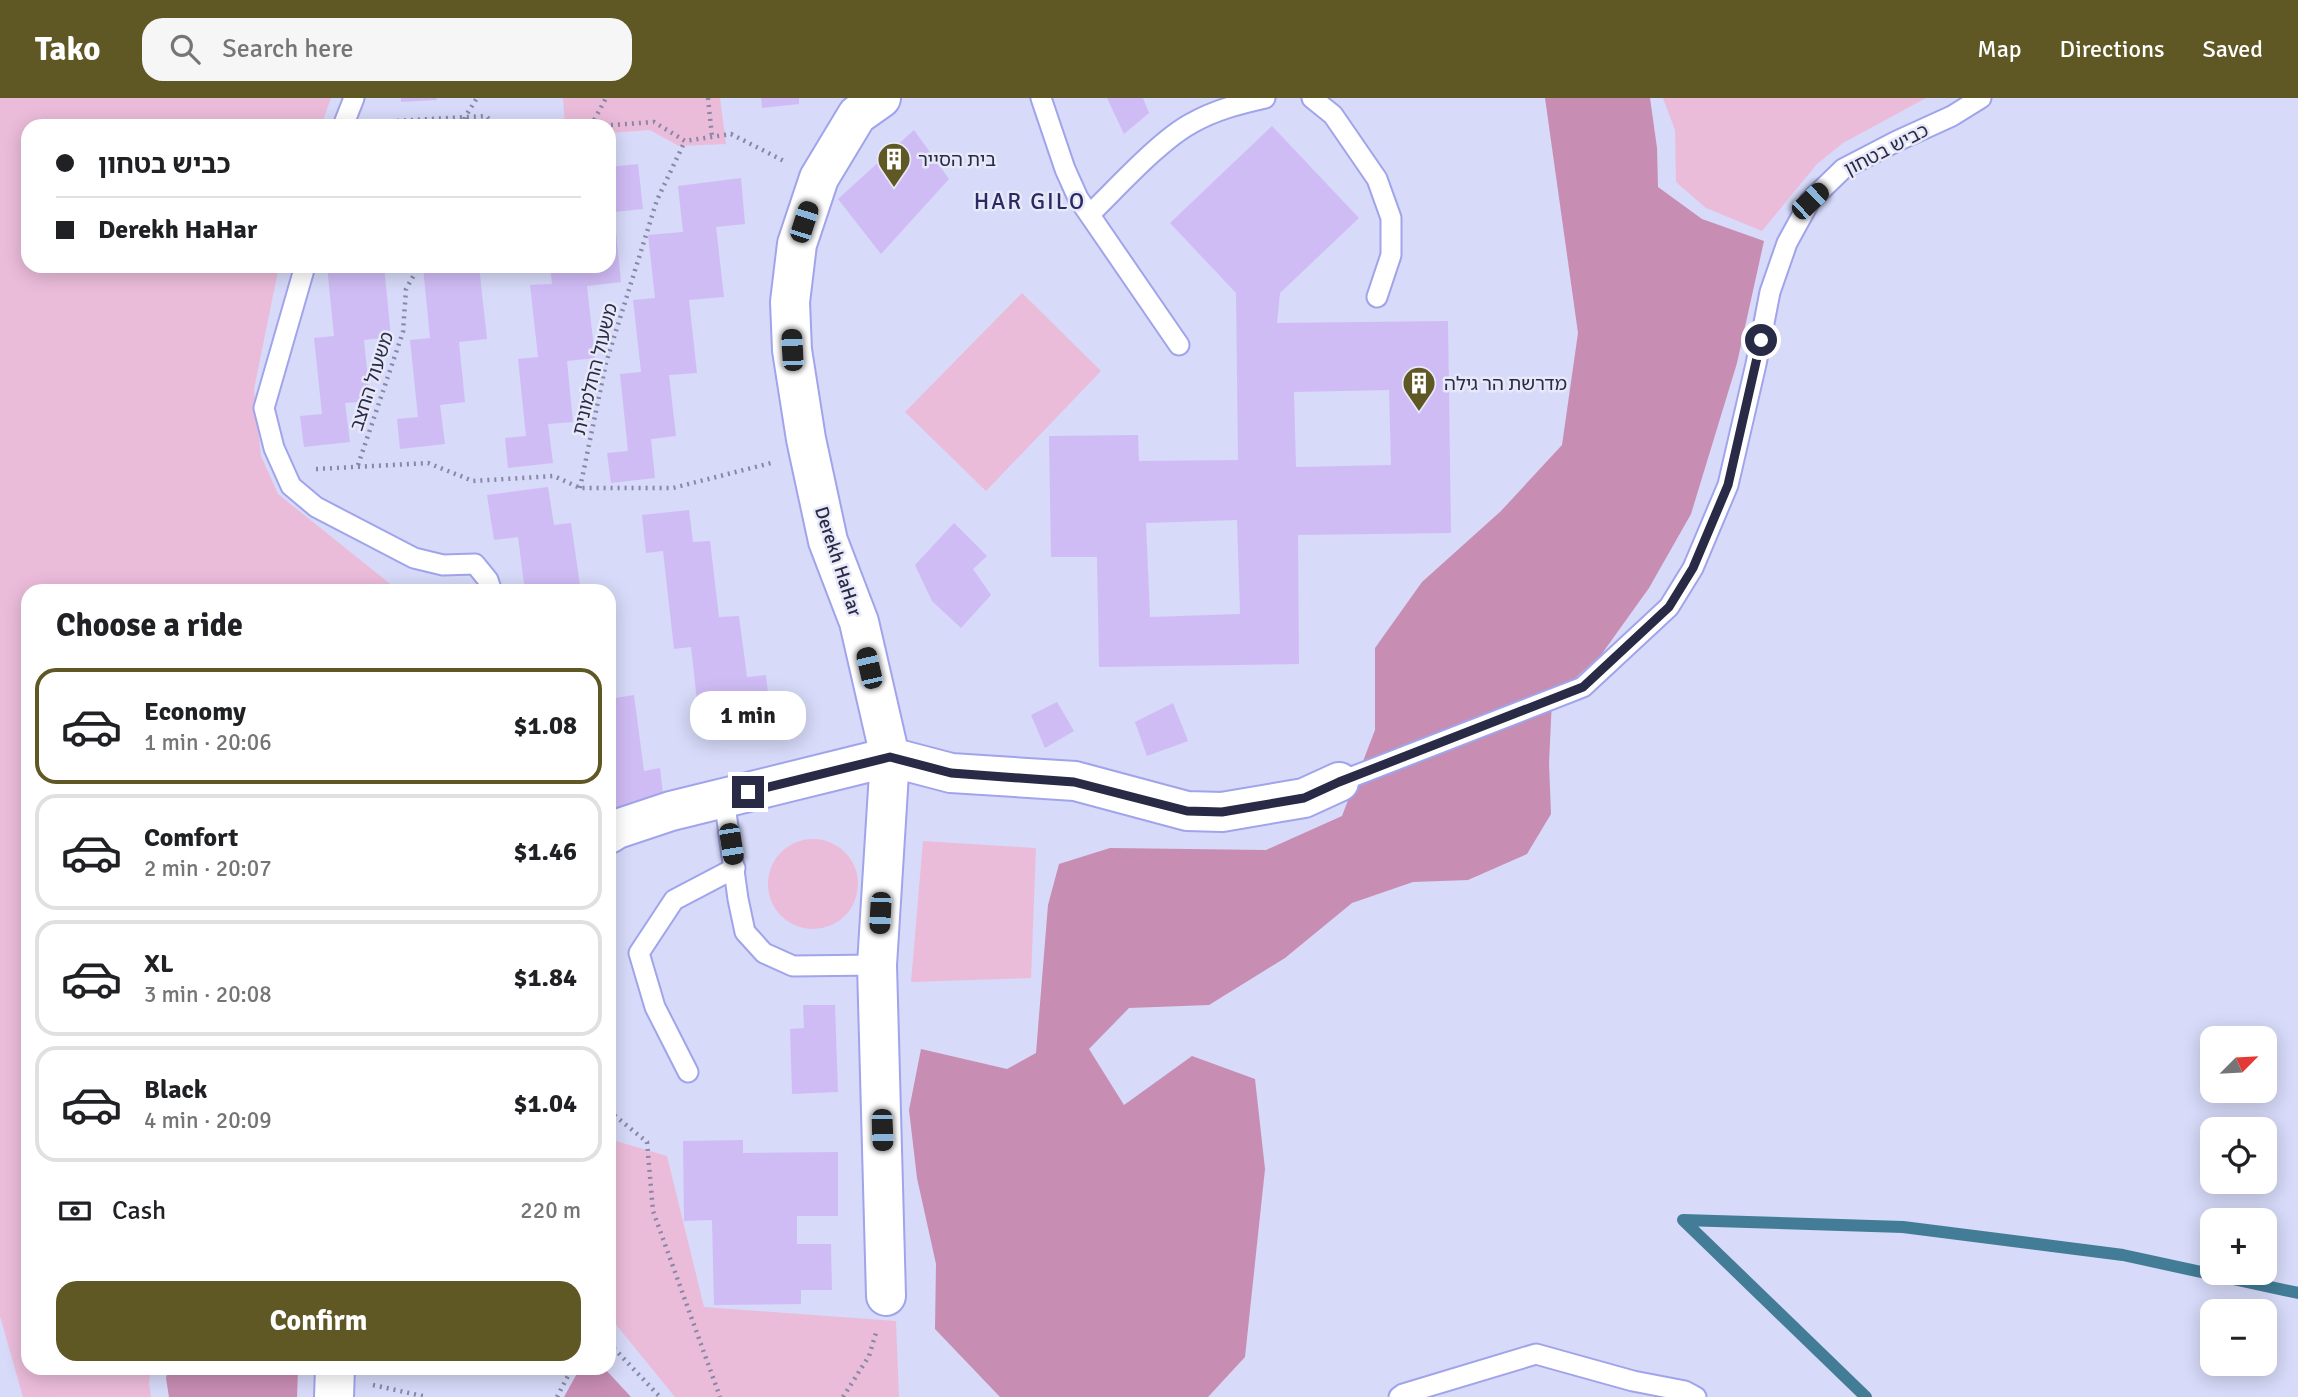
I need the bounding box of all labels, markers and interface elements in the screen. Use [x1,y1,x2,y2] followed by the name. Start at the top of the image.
[142,18,632,81] search box
[35,29,100,70] text: Tako
[166,30,204,68] icon: search
[222,33,353,65] text: Search here
[1977,34,2022,64] text: Map
[2060,34,2165,64] text: Directions
[2203,34,2263,64] text: Saved
[1840,118,1933,181] street label: כביש בטחון
[875,140,913,189] building icon: בית הסייר
[918,148,996,172] place label: בית הסייר
[98,149,230,181] text: כביש בטחון
[1788,179,1833,223] car
[974,187,1086,216] district label: HAR GILO
[788,199,821,245] car
[98,214,257,246] text: Derekh HaHar
[567,301,623,438] street label: משעול החלמונית
[1745,324,1777,356] route start
[781,328,804,372] car
[345,329,399,434] street label: משעול החצב
[1400,364,1438,413] building icon: מדרשת הר גילה
[1444,372,1567,396] place label: מדרשת הר גילה
[809,503,867,619] street label: Derekh HaHar
[56,606,243,645] text: Choose a ride
[855,645,884,691] car
[690,690,806,740] callout: 1 min
[60,695,123,758] icon: car
[144,696,246,728] text: Economy
[720,701,776,730] text: 1 min
[513,710,577,742] text: $1.08
[144,728,272,757] text: 1 min · 20:06
[732,776,764,808] route end
[60,821,123,884] icon: car
[144,822,238,854] text: Comfort
[718,822,745,866] car
[513,836,577,868] text: $1.46
[144,854,272,883] text: 2 min · 20:07
[869,891,892,935] car
[60,947,123,1010] icon: car
[144,948,174,980] text: XL
[513,962,577,994] text: $1.84
[144,980,272,1009] text: 3 min · 20:08
[2200,1026,2277,1102] north arrow
[2200,1026,2277,1376] map controls
[60,1073,123,1136] icon: car
[144,1074,207,1106] text: Black
[513,1088,577,1120] text: $1.04
[144,1106,272,1135] text: 4 min · 20:09
[871,1109,894,1151] car
[2200,1117,2277,1194] button: locate
[56,1192,94,1230] icon: cash
[112,1195,166,1227] text: Cash
[520,1196,581,1225] text: 220 m
[2200,1208,2277,1285] button: +
[56,1281,581,1361] button: Confirm
[2200,1299,2277,1376] button: −

